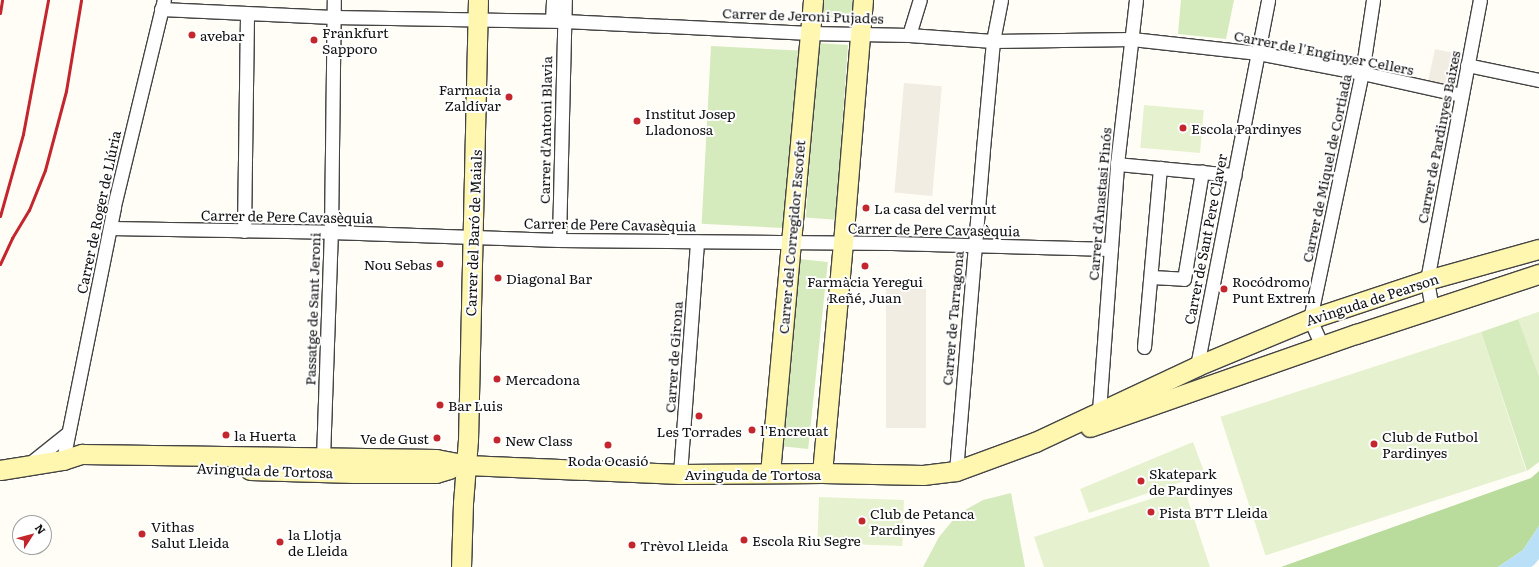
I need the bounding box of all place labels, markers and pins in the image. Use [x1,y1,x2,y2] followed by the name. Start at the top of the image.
[322,24,389,56] place label: Frankfurt Sapporo
[200,27,244,43] place label: avebar
[187,30,197,40] marker: avebar
[309,35,319,45] marker: Frankfurt Sapporo
[439,81,501,114] place label: Farmacia Zaldívar
[504,92,514,102] marker: Farmacia Zaldívar
[645,105,736,138] place label: Institut Josep Lladonosa
[632,116,642,126] marker: Institut Josep Lladonosa
[1191,120,1301,136] place label: Escola Pardinyes
[1178,123,1188,133] marker: Escola Pardinyes
[874,200,996,216] place label: La casa del vermut
[861,203,871,213] marker: La casa del vermut
[364,256,432,272] place label: Nou Sebas
[435,259,445,269] marker: Nou Sebas
[860,261,870,271] marker: Farmàcia Yeregui Reñé, Juan
[506,270,592,286] place label: Diagonal Bar
[493,273,503,283] marker: Diagonal Bar
[807,273,923,306] place label: Farmàcia Yeregui Reñé, Juan
[1232,273,1316,306] place label: Rocódromo Punt Extrem
[1219,284,1229,294] marker: Rocódromo Punt Extrem
[505,371,580,387] place label: Mercadona
[492,374,502,384] marker: Mercadona
[448,397,503,413] place label: Bar Luis
[435,400,445,410] marker: Bar Luis
[694,411,704,421] marker: Les Torrades
[760,422,828,438] place label: l'Encreuat
[656,423,742,439] place label: Les Torrades
[747,425,757,435] marker: l'Encreuat
[234,427,296,443] place label: la Huerta
[1382,428,1478,460] place label: Club de Futbol Pardinyes
[221,430,231,440] marker: la Huerta
[360,430,429,446] place label: Ve de Gust
[505,432,572,448] place label: New Class
[432,433,442,443] marker: Ve de Gust
[492,435,502,445] marker: New Class
[1369,439,1379,449] marker: Club de Futbol Pardinyes
[603,440,613,450] marker: Roda Ocasió
[567,452,649,468] place label: Roda Ocasió
[1149,465,1233,498] place label: Skatepark de Pardinyes
[1136,476,1146,486] marker: Skatepark de Pardinyes
[1159,504,1268,520] place label: Pista BTT Lleida
[870,505,975,538] place label: Club de Petanca Pardinyes
[1146,507,1156,517] marker: Pista BTT Lleida
[857,516,867,526] marker: Club de Petanca Pardinyes
[151,518,229,550] place label: Vithas Salut Lleida
[288,526,348,558] place label: la Llotja de Lleida
[136,528,148,540] marker: Vithas Salut Lleida
[752,532,861,548] place label: Escola Riu Segre
[739,535,749,545] marker: Escola Riu Segre
[275,537,285,547] marker: la Llotja de Lleida
[640,537,728,553] place label: Trèvol Lleida
[627,540,637,550] marker: Trèvol Lleida

